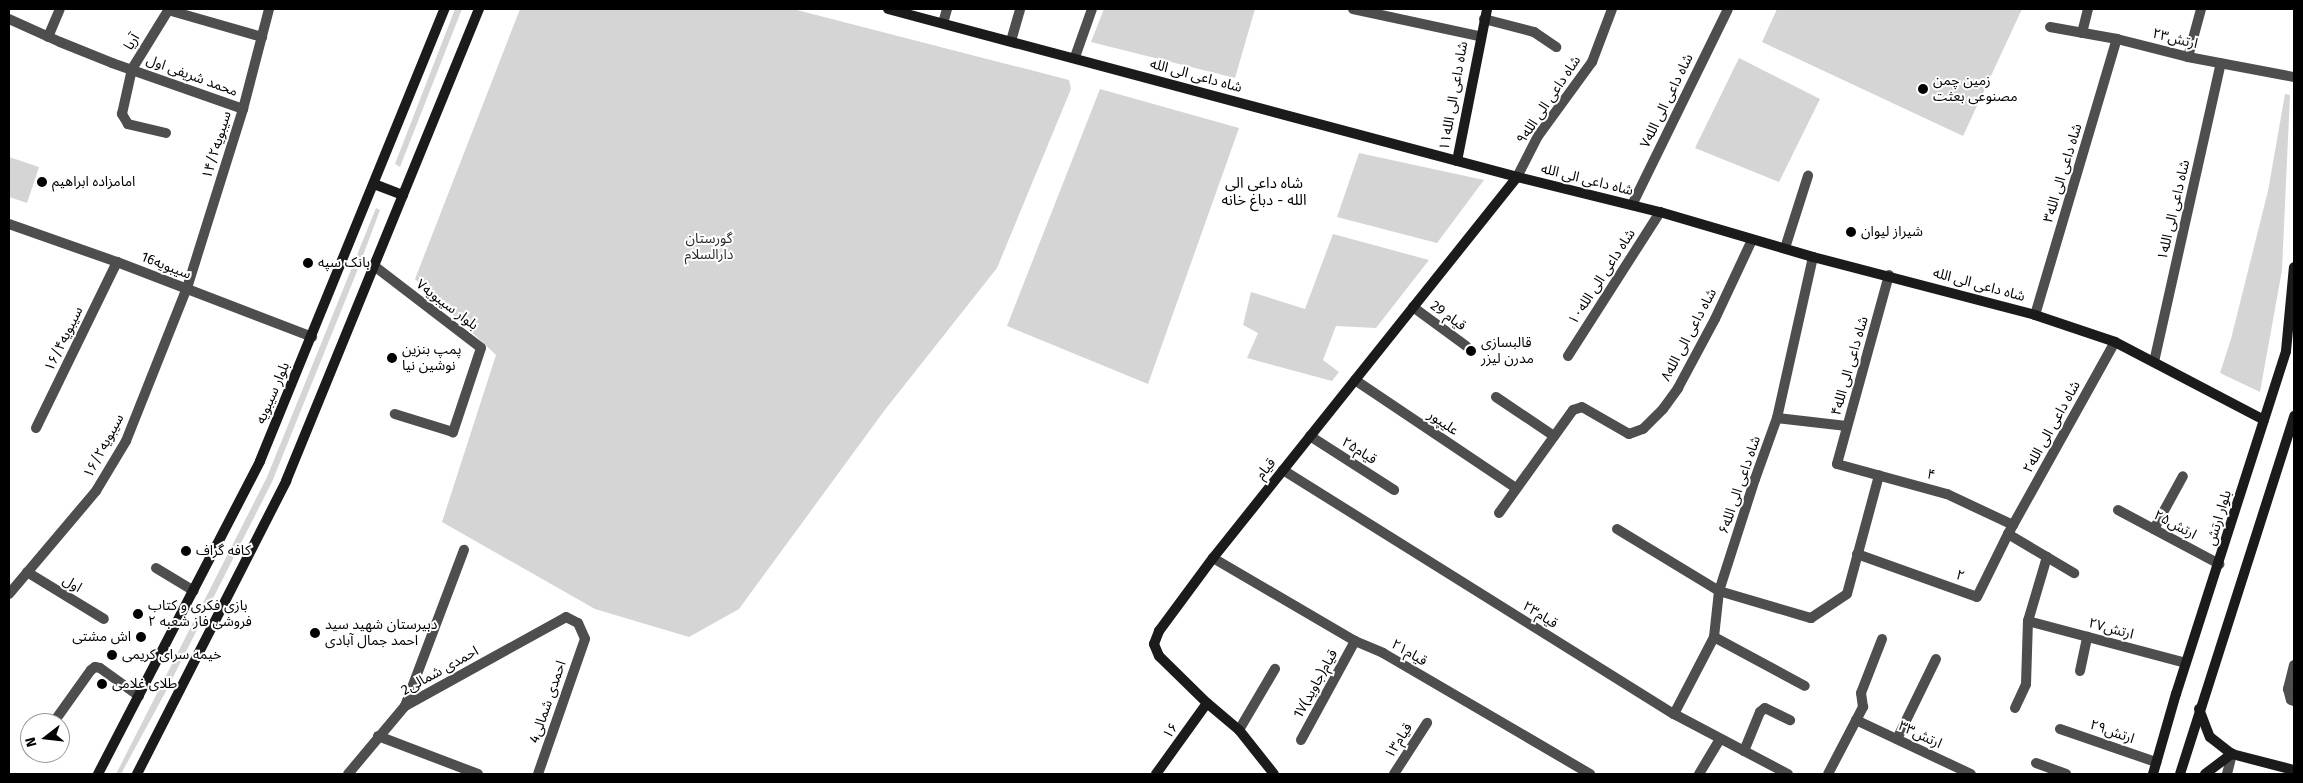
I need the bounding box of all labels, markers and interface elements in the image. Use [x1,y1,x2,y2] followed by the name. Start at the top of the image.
[2151,25,2199,53] street label: ارتش۲۳
[121,31,143,53] street label: آریا
[1436,40,1472,152] street label: شاه داعی الی الله۱۱
[1637,51,1697,151] street label: شاه داعی الی الله۷
[144,52,240,100] street label: محمد شریفی اول
[1513,53,1585,147] street label: شاه داعی الی الله۹
[1148,56,1244,96] street label: شاه داعی الی الله
[1933,73,2018,105] place label: زمین چمن مصنوعی بعثت
[1917,83,1929,95] marker: زمین چمن مصنوعی بعثت
[199,109,235,181] street label: سیبویه۱۴/۲
[2040,122,2086,224] street label: شاه داعی الی الله۳
[2154,158,2194,262] street label: شاه داعی الی الله۱
[1539,160,1635,200] street label: شاه داعی الی الله
[52,174,135,190] place label: امامزاده ابراهیم
[1222,174,1306,209] district label: شاه داعی الی الله - دباغ خانه
[36,176,48,188] marker: امامزاده ابراهیم
[1861,224,1923,240] place label: شیراز لیوان
[1565,226,1639,328] street label: شاه داعی الی الله۱۰
[1845,226,1857,238] marker: شیراز لیوان
[685,231,733,264] park label: گورستان دارالسلام
[139,249,193,283] street label: سیبویه16
[318,255,370,271] place label: بانک سپه
[302,257,314,269] marker: بانک سپه
[1931,265,2027,305] street label: شاه داعی الی الله
[413,276,481,334] street label: بلوار سیبویه۷
[1658,286,1720,384] street label: شاه داعی الی الله۸
[1427,297,1469,335] street label: قیام 29
[41,304,87,374] street label: سیبویه۱۶/۴
[1828,314,1872,418] street label: شاه داعی الی الله۴
[1481,335,1534,368] place label: قالبسازی مدرن لیزر
[402,342,461,374] place label: پمپ بنزین نوشین نیا
[1465,345,1477,357] marker: قالبسازی مدرن لیزر
[386,352,398,364] marker: پمپ بنزین نوشین نیا
[253,360,293,426] street label: بلوار سیبویه
[2020,378,2084,476] street label: شاه داعی الی الله۲
[1424,407,1462,439] street label: علیپور
[80,411,128,481] street label: سیبویه۱۶/۲
[1338,434,1380,468] street label: قیام۲۵
[1715,434,1765,536] street label: شاه داعی الی الله۶
[1252,455,1280,483] street label: قیام
[1925,466,1937,484] street label: ۴
[2203,488,2235,548] street label: بلوار ارتش
[2151,507,2199,543] street label: ارتش۲۵
[196,543,251,559] place label: کافه گراف
[180,545,192,557] marker: کافه گراف
[1953,567,1967,585] street label: ۲
[59,572,85,596] street label: اول
[148,598,252,630] place label: بازی فکری و کتاب فروشی فاز شعبه ۲
[1519,598,1561,632] street label: قیام۲۳
[132,608,144,620] marker: بازی فکری و کتاب فروشی فاز شعبه ۲
[2087,615,2135,643] street label: ارتش۲۷
[325,617,437,650] place label: دبیرستان شهید سید احمد جمال آبادی
[309,627,321,639] marker: دبیرستان شهید سید احمد جمال آبادی
[72,629,131,645] place label: اش مشتی
[135,631,147,643] marker: اش مشتی
[1388,636,1430,670] street label: قیام۲۱
[399,643,481,699] street label: 2احمدی شمالی
[122,647,221,663] place label: خیمه سرای کریمی
[1290,647,1342,721] street label: قیام(جاوید)1۷
[106,649,118,661] marker: خیمه سرای کریمی
[526,659,570,745] street label: 4احمدی شمالی
[112,676,177,692] place label: طلای غلامی
[96,678,108,690] marker: طلای غلامی
[20,713,70,763] north arrow
[2088,717,2136,747] street label: ارتش۲۹
[1896,718,1944,752] street label: ارتش۳۳
[1160,720,1182,742] street label: ۱۶
[1382,720,1416,762] street label: قیام۱۳
[22,735,41,749] text: N

